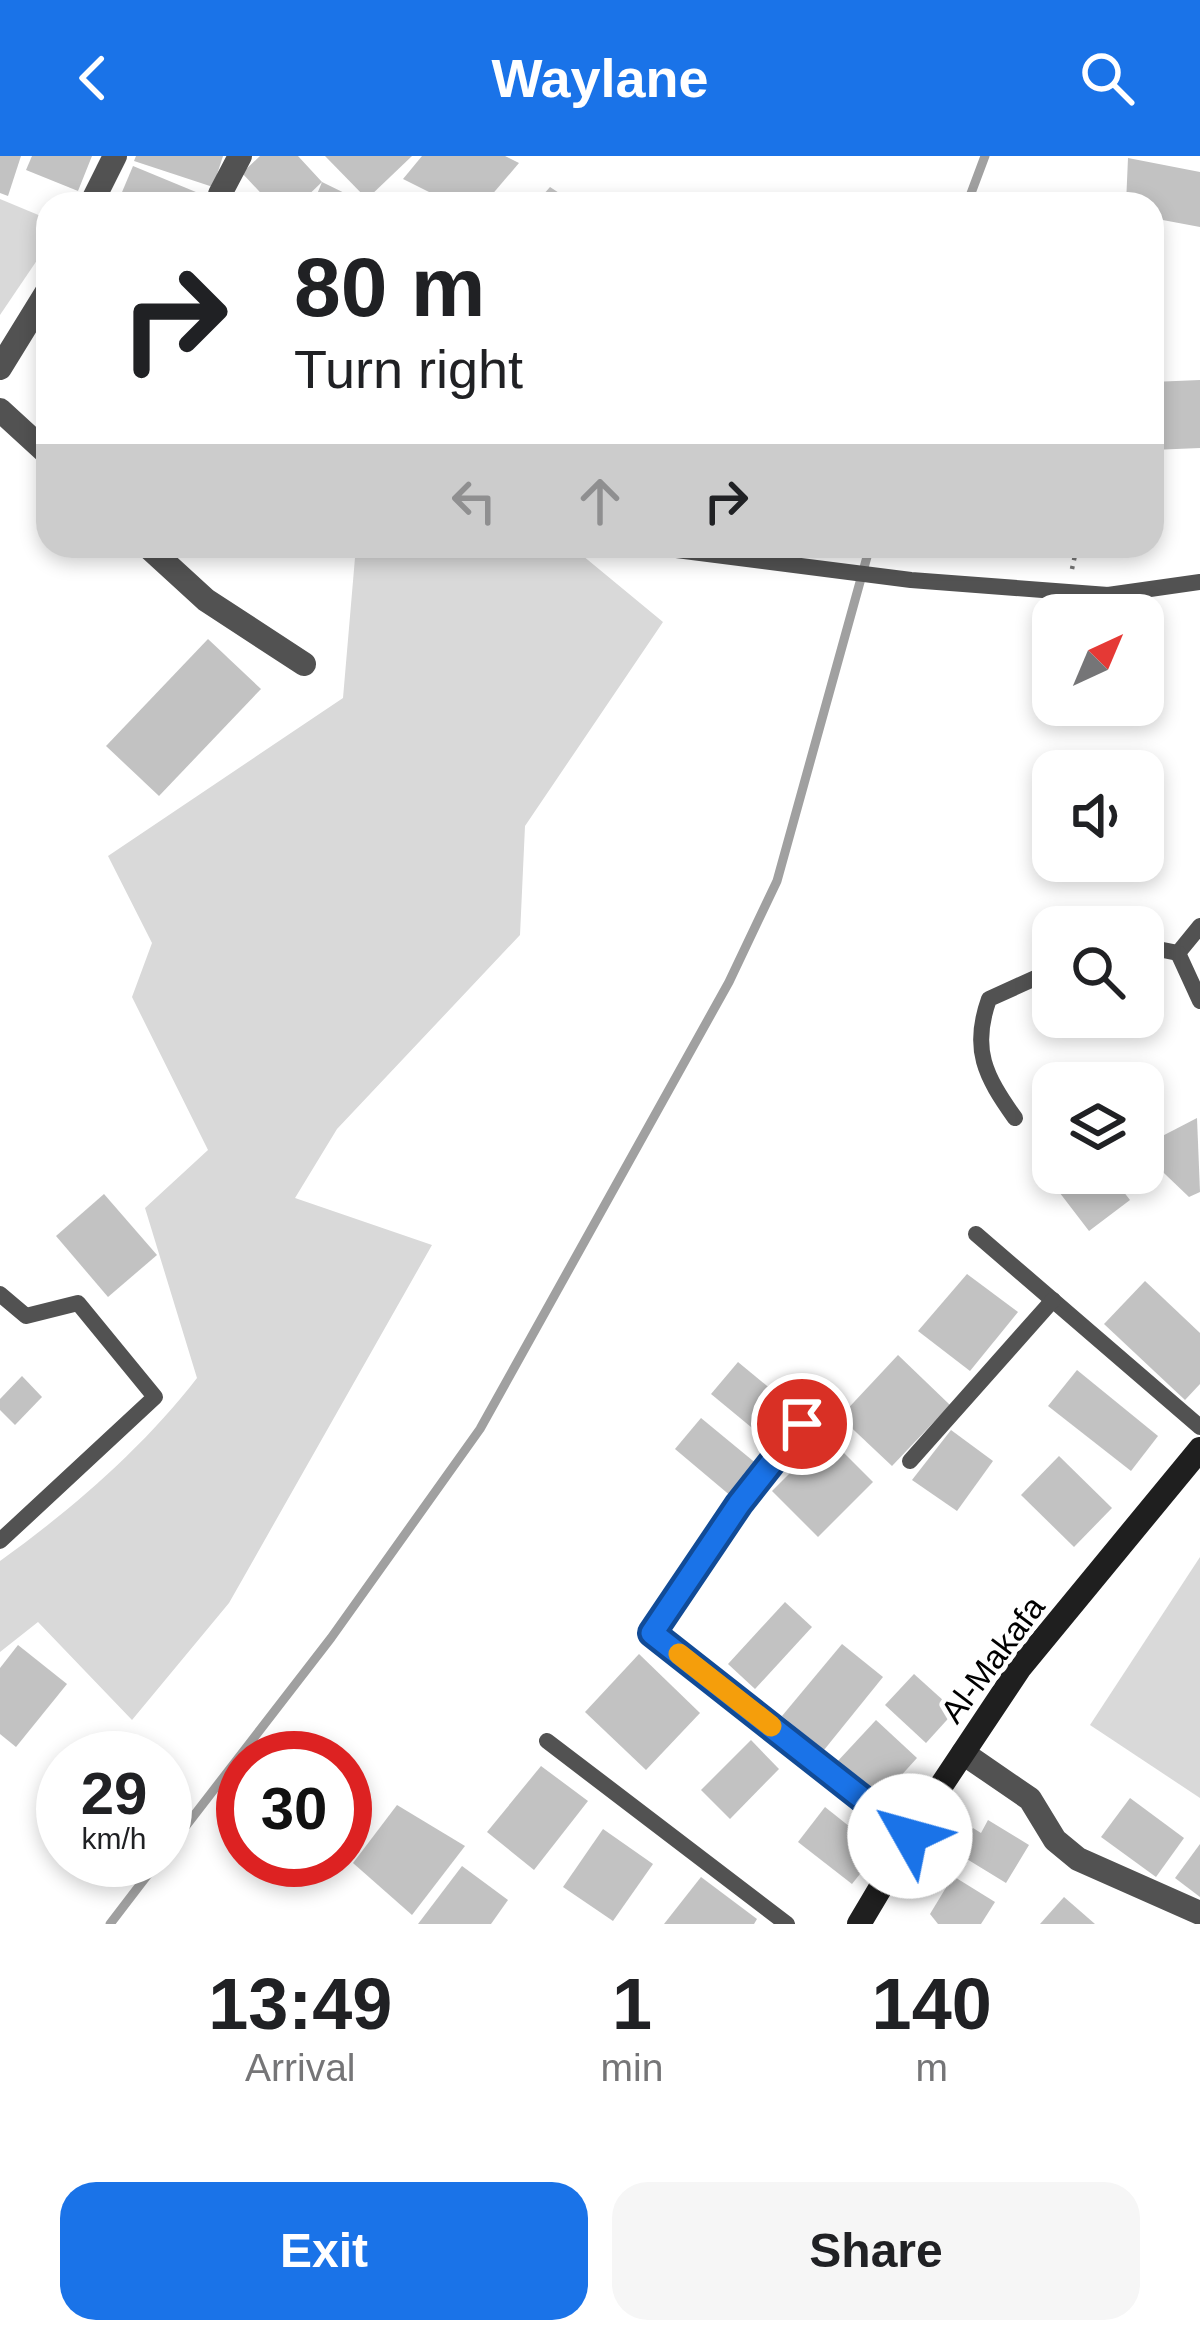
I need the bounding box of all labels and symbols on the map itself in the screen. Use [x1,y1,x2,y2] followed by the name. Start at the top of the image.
[1032,594,1164,726] north arrow
[751,1373,853,1475] pin
[933,1588,1052,1730] street label: Al-Makafa
[216,1731,372,1887] speed limit sign: 30
[847,1773,973,1899] position arrow

